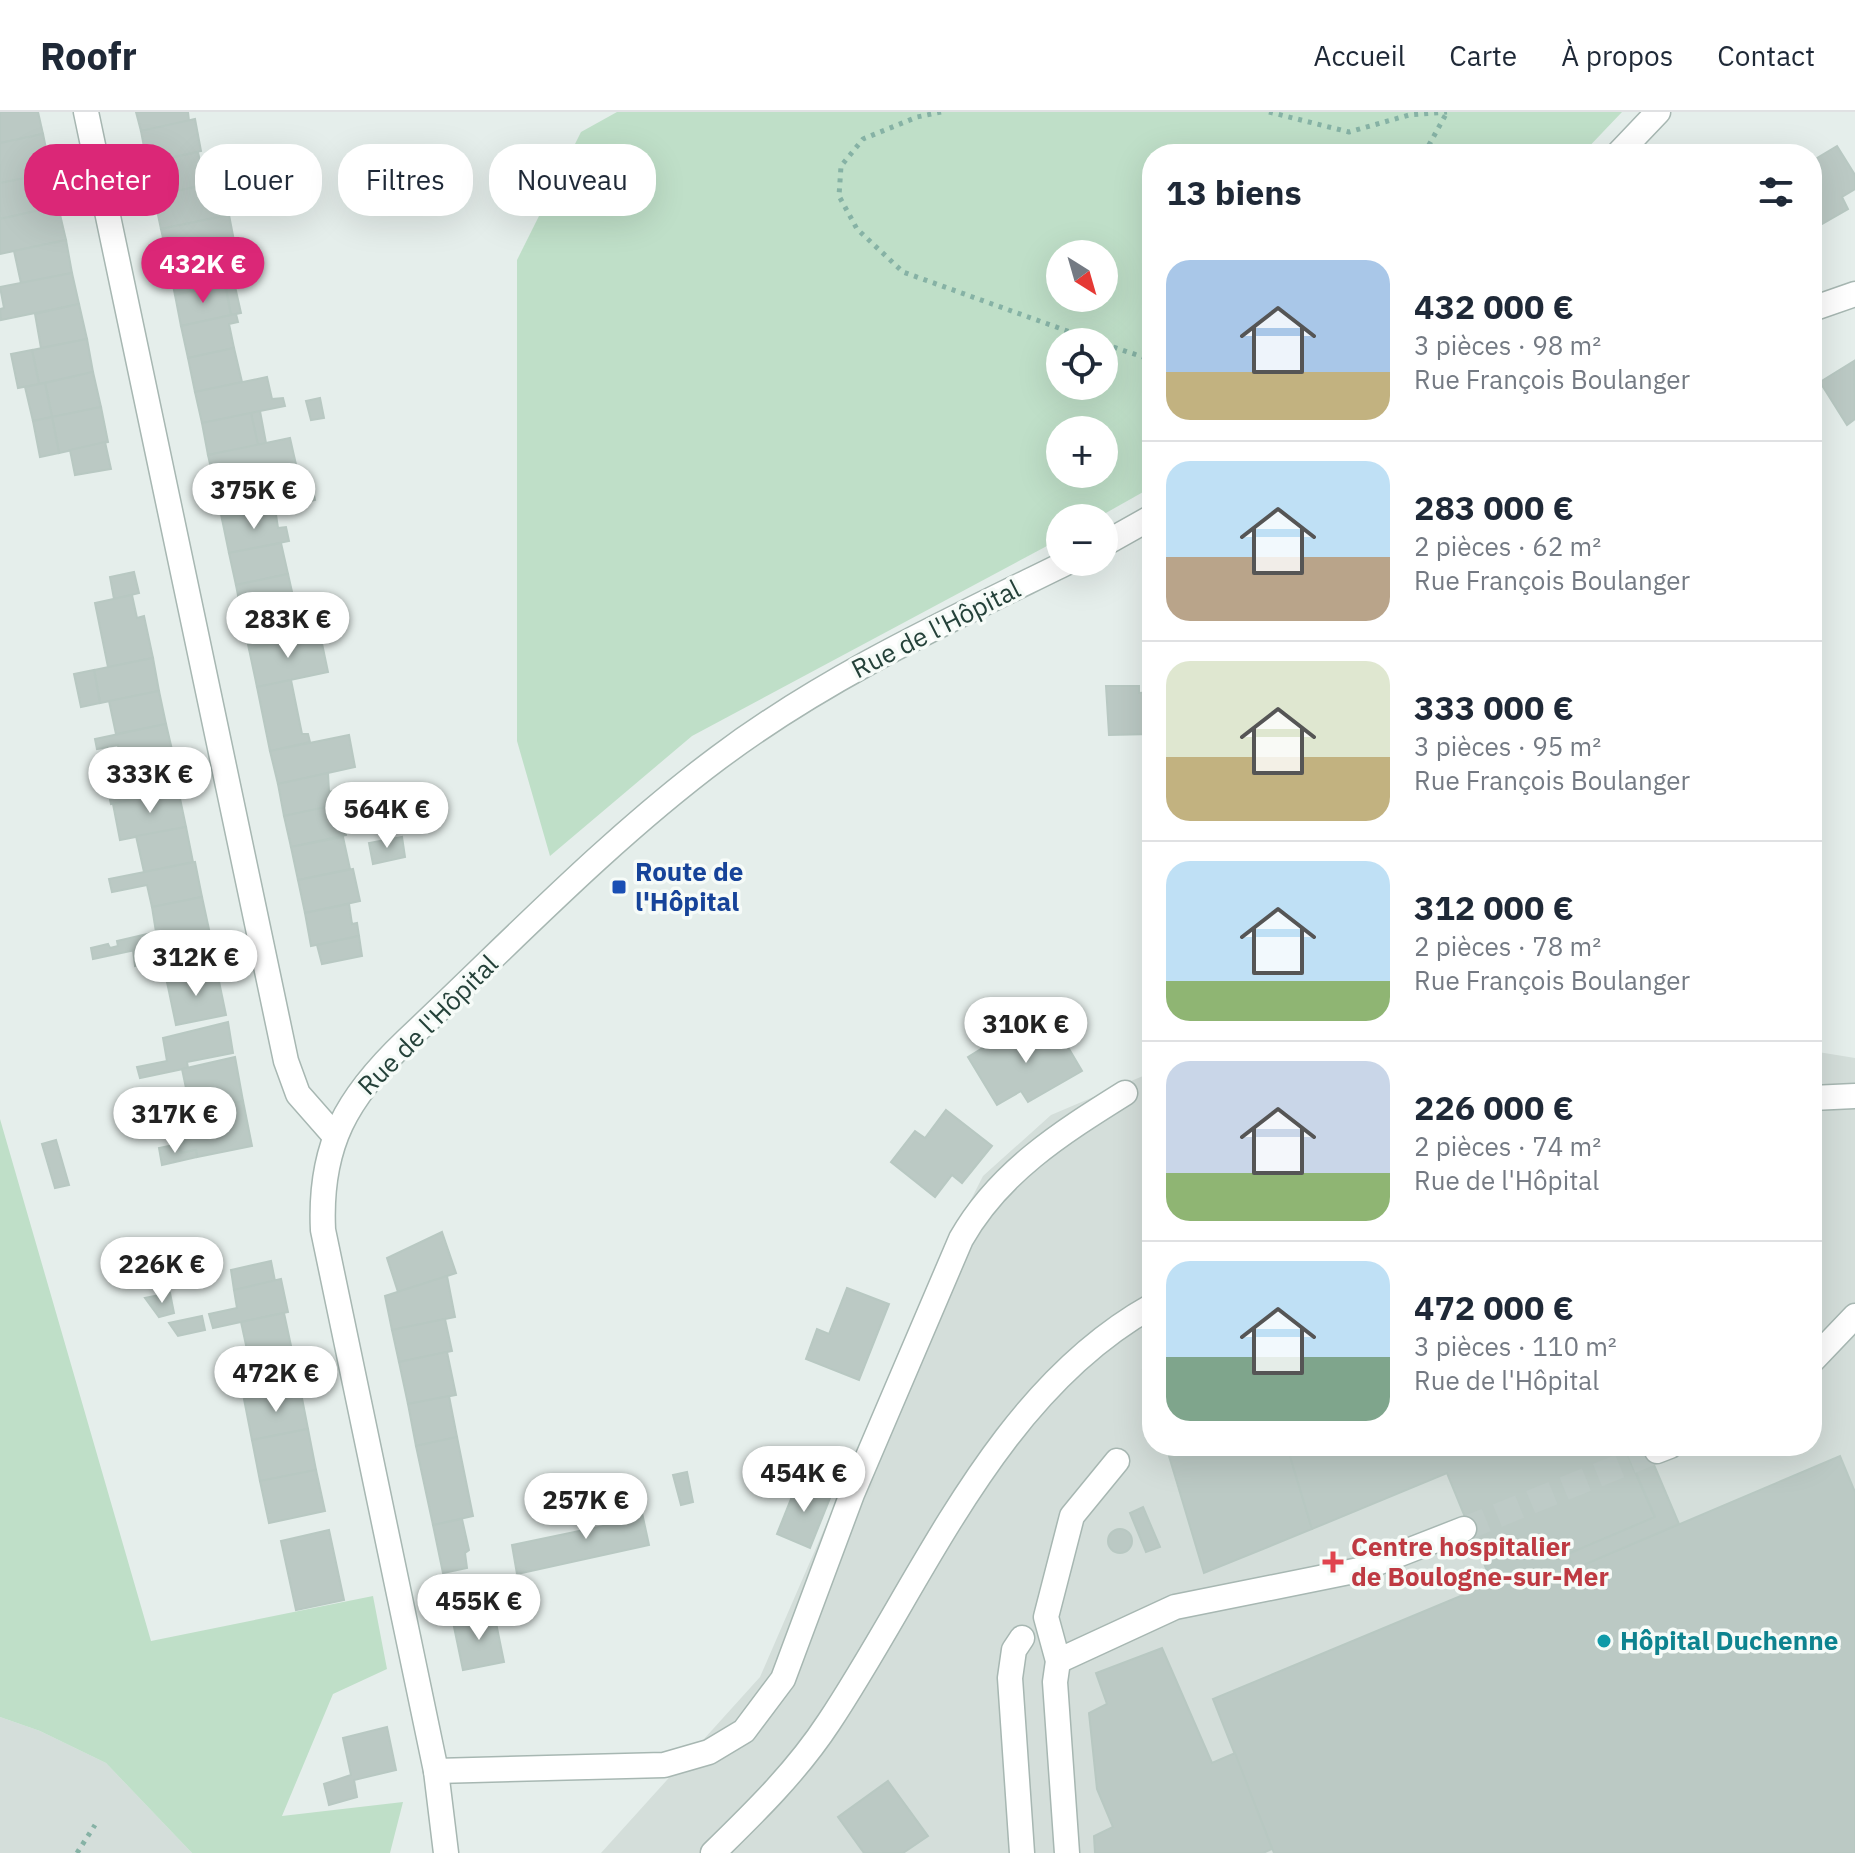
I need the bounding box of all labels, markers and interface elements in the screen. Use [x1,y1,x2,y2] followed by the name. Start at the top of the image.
[40,31,137,80] text: Roofr
[1313,37,1405,74] text: Accueil
[1449,37,1517,74] text: Carte
[1561,37,1673,74] text: À propos
[1717,37,1815,74] text: Contact
[24,144,179,216] chip: Acheter
[195,144,322,216] chip: Louer
[338,144,473,216] chip: Filtres
[489,144,656,216] chip: Nouveau
[1166,170,1302,214] text: 13 biens
[1754,170,1798,214] icon: filters
[138,237,268,305] pin: 432K €
[1046,240,1118,312] north arrow
[1046,240,1118,576] map controls
[159,246,247,280] text: 432K €
[1414,284,1574,328] text: 432 000 €
[1230,292,1326,388] icon: home
[1046,328,1118,400] button: locate
[1414,328,1601,362] text: 3 pièces · 98 m²
[1414,362,1690,396] text: Rue François Boulanger
[1046,416,1118,488] button: +
[189,463,319,531] pin: 375K €
[210,472,298,506] text: 375K €
[1414,485,1574,529] text: 283 000 €
[1230,493,1326,589] icon: home
[1046,504,1118,576] button: −
[1414,529,1601,563] text: 2 pièces · 62 m²
[1414,563,1690,597] text: Rue François Boulanger
[845,571,1026,685] street label: Rue de l'Hôpital
[223,592,353,660] pin: 283K €
[244,601,332,635] text: 283K €
[1414,685,1574,729] text: 333 000 €
[1230,693,1326,789] icon: home
[1414,729,1601,763] text: 3 pièces · 95 m²
[85,747,215,815] pin: 333K €
[106,756,194,790] text: 333K €
[1414,763,1690,797] text: Rue François Boulanger
[322,782,452,850] pin: 564K €
[343,791,431,825] text: 564K €
[635,854,743,918] place label: Route de l'Hôpital
[610,878,628,896] marker: Route de l'Hôpital
[1414,885,1574,929] text: 312 000 €
[1230,893,1326,989] icon: home
[1414,929,1601,963] text: 2 pièces · 78 m²
[131,930,261,998] pin: 312K €
[152,939,240,973] text: 312K €
[350,947,505,1102] street label: Rue de l'Hôpital
[1414,963,1690,997] text: Rue François Boulanger
[961,997,1091,1065] pin: 310K €
[982,1006,1070,1040] text: 310K €
[1414,1085,1574,1129] text: 226 000 €
[110,1087,240,1155] pin: 317K €
[1230,1093,1326,1189] icon: home
[131,1096,219,1130] text: 317K €
[1414,1129,1601,1163] text: 2 pièces · 74 m²
[1414,1163,1599,1197] text: Rue de l'Hôpital
[97,1237,227,1305] pin: 226K €
[118,1246,206,1280] text: 226K €
[1414,1285,1574,1329] text: 472 000 €
[1230,1293,1326,1389] icon: home
[1414,1329,1617,1363] text: 3 pièces · 110 m²
[211,1346,341,1414] pin: 472K €
[232,1355,320,1389] text: 472K €
[1414,1363,1599,1397] text: Rue de l'Hôpital
[739,1446,869,1514] pin: 454K €
[760,1455,848,1489] text: 454K €
[521,1473,651,1541] pin: 257K €
[542,1482,630,1516] text: 257K €
[1351,1529,1609,1593] place label: Centre hospitalier de Boulogne-sur-Mer
[1322,1551,1344,1573] marker: Centre hospitalier de Boulogne-sur-Mer
[414,1574,544,1642] pin: 455K €
[435,1583,523,1617] text: 455K €
[1620,1623,1838,1657] place label: Hôpital Duchenne
[1595,1632,1613,1650] marker: Hôpital Duchenne

